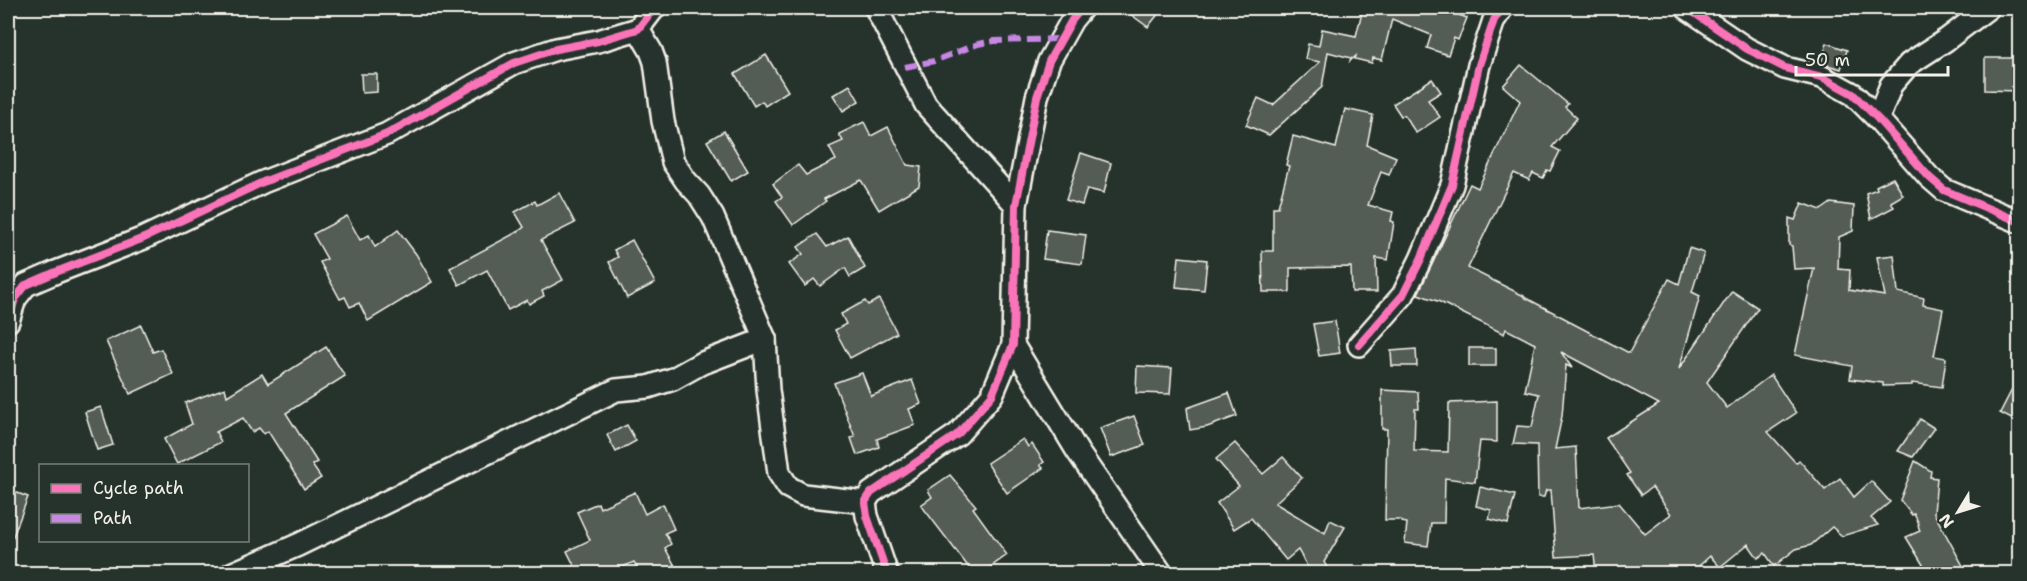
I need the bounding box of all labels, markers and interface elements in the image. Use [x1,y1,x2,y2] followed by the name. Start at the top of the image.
[1796,39,1948,77] scale bar
[1805,48,1850,72] text: 50 m
[39,464,249,542] legend
[93,476,184,500] text: Cycle path
[1928,482,1988,542] north arrow
[93,506,132,530] text: Path
[1934,509,1959,532] text: N

